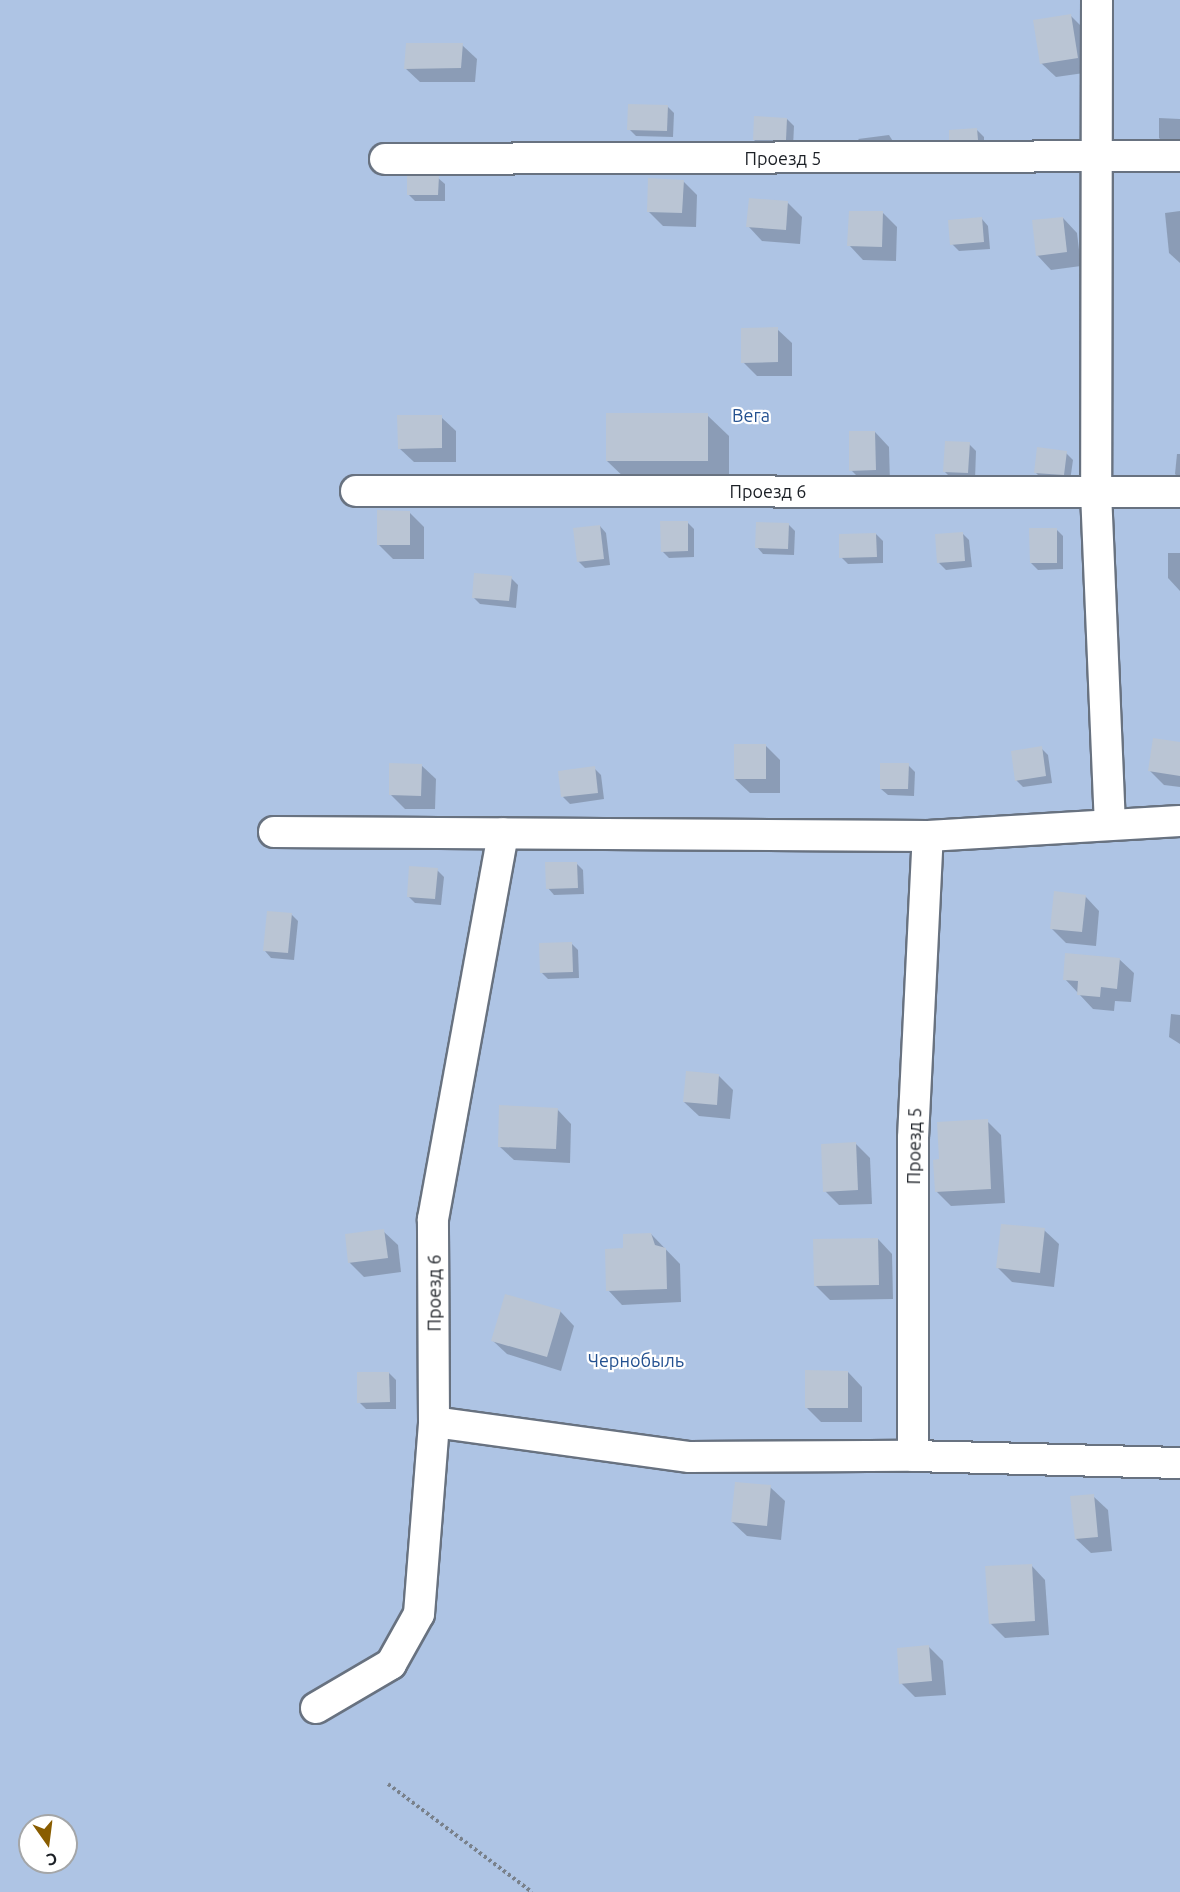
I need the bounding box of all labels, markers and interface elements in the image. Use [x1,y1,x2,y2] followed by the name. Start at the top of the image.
[745,147,821,169] street label: Проезд 5
[732,404,770,426] park label: Вега
[730,480,806,502] street label: Проезд 6
[903,1107,925,1185] street label: Проезд 5
[423,1255,445,1331] street label: Проезд 6
[588,1349,684,1371] park label: Чернобыль
[18,1814,78,1874] north arrow
[45,1850,59,1869] text: С

